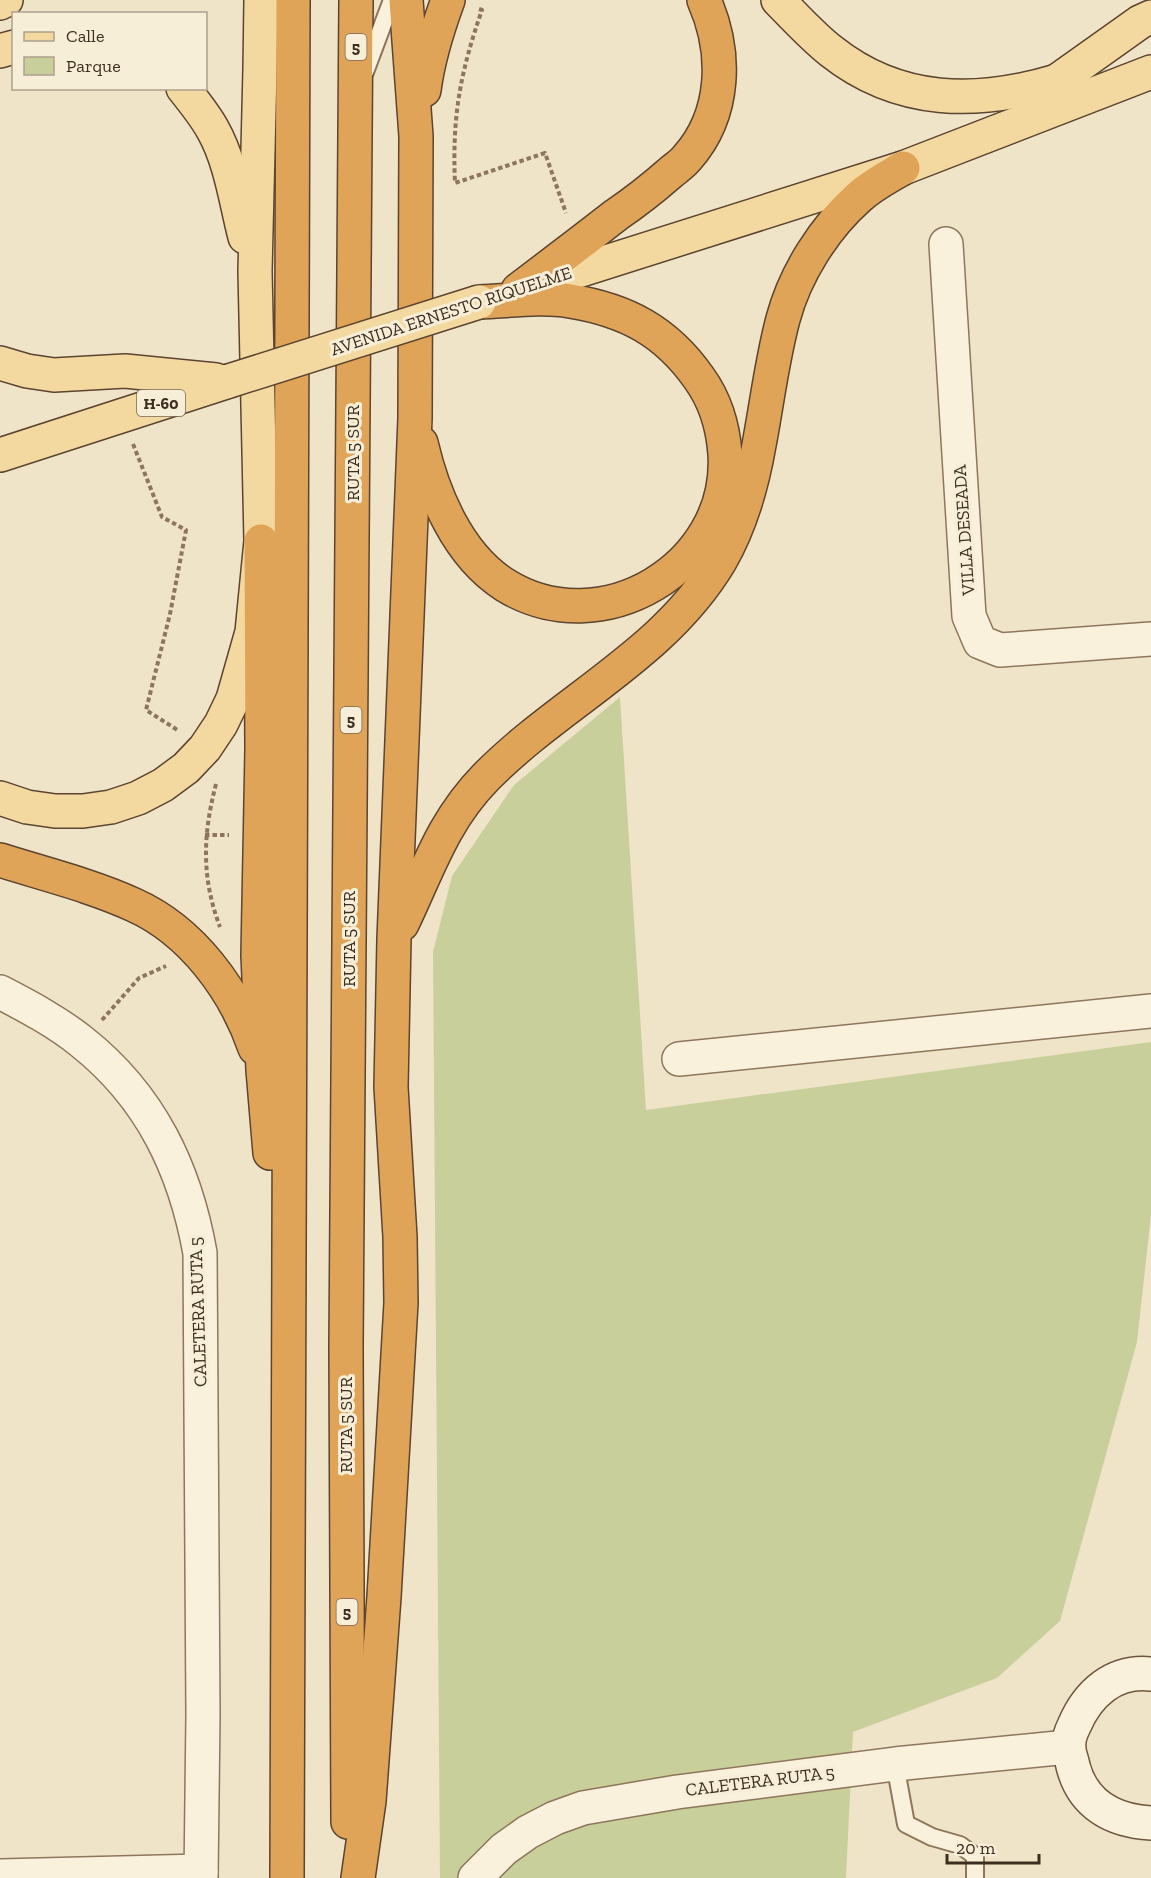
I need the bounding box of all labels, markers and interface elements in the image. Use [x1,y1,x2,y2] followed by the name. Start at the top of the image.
[12,12,207,90] legend
[66,25,104,47] text: Calle
[346,34,366,60] road number: 5
[66,55,121,77] text: Parque
[328,262,574,360] street label: AVENIDA ERNESTO RIQUELME
[137,390,185,416] road number: H-60
[342,405,364,501] street label: RUTA 5 SUR
[948,464,980,597] street label: VILLA DESEADA
[340,707,362,733] road number: 5
[338,891,360,987] street label: RUTA 5 SUR
[184,1237,212,1387] street label: CALETERA RUTA 5
[335,1377,357,1473] street label: RUTA 5 SUR
[336,1599,358,1625] road number: 5
[684,1761,836,1801] street label: CALETERA RUTA 5
[947,1827,1038,1865] scale bar
[956,1837,996,1859] text: 20 m

